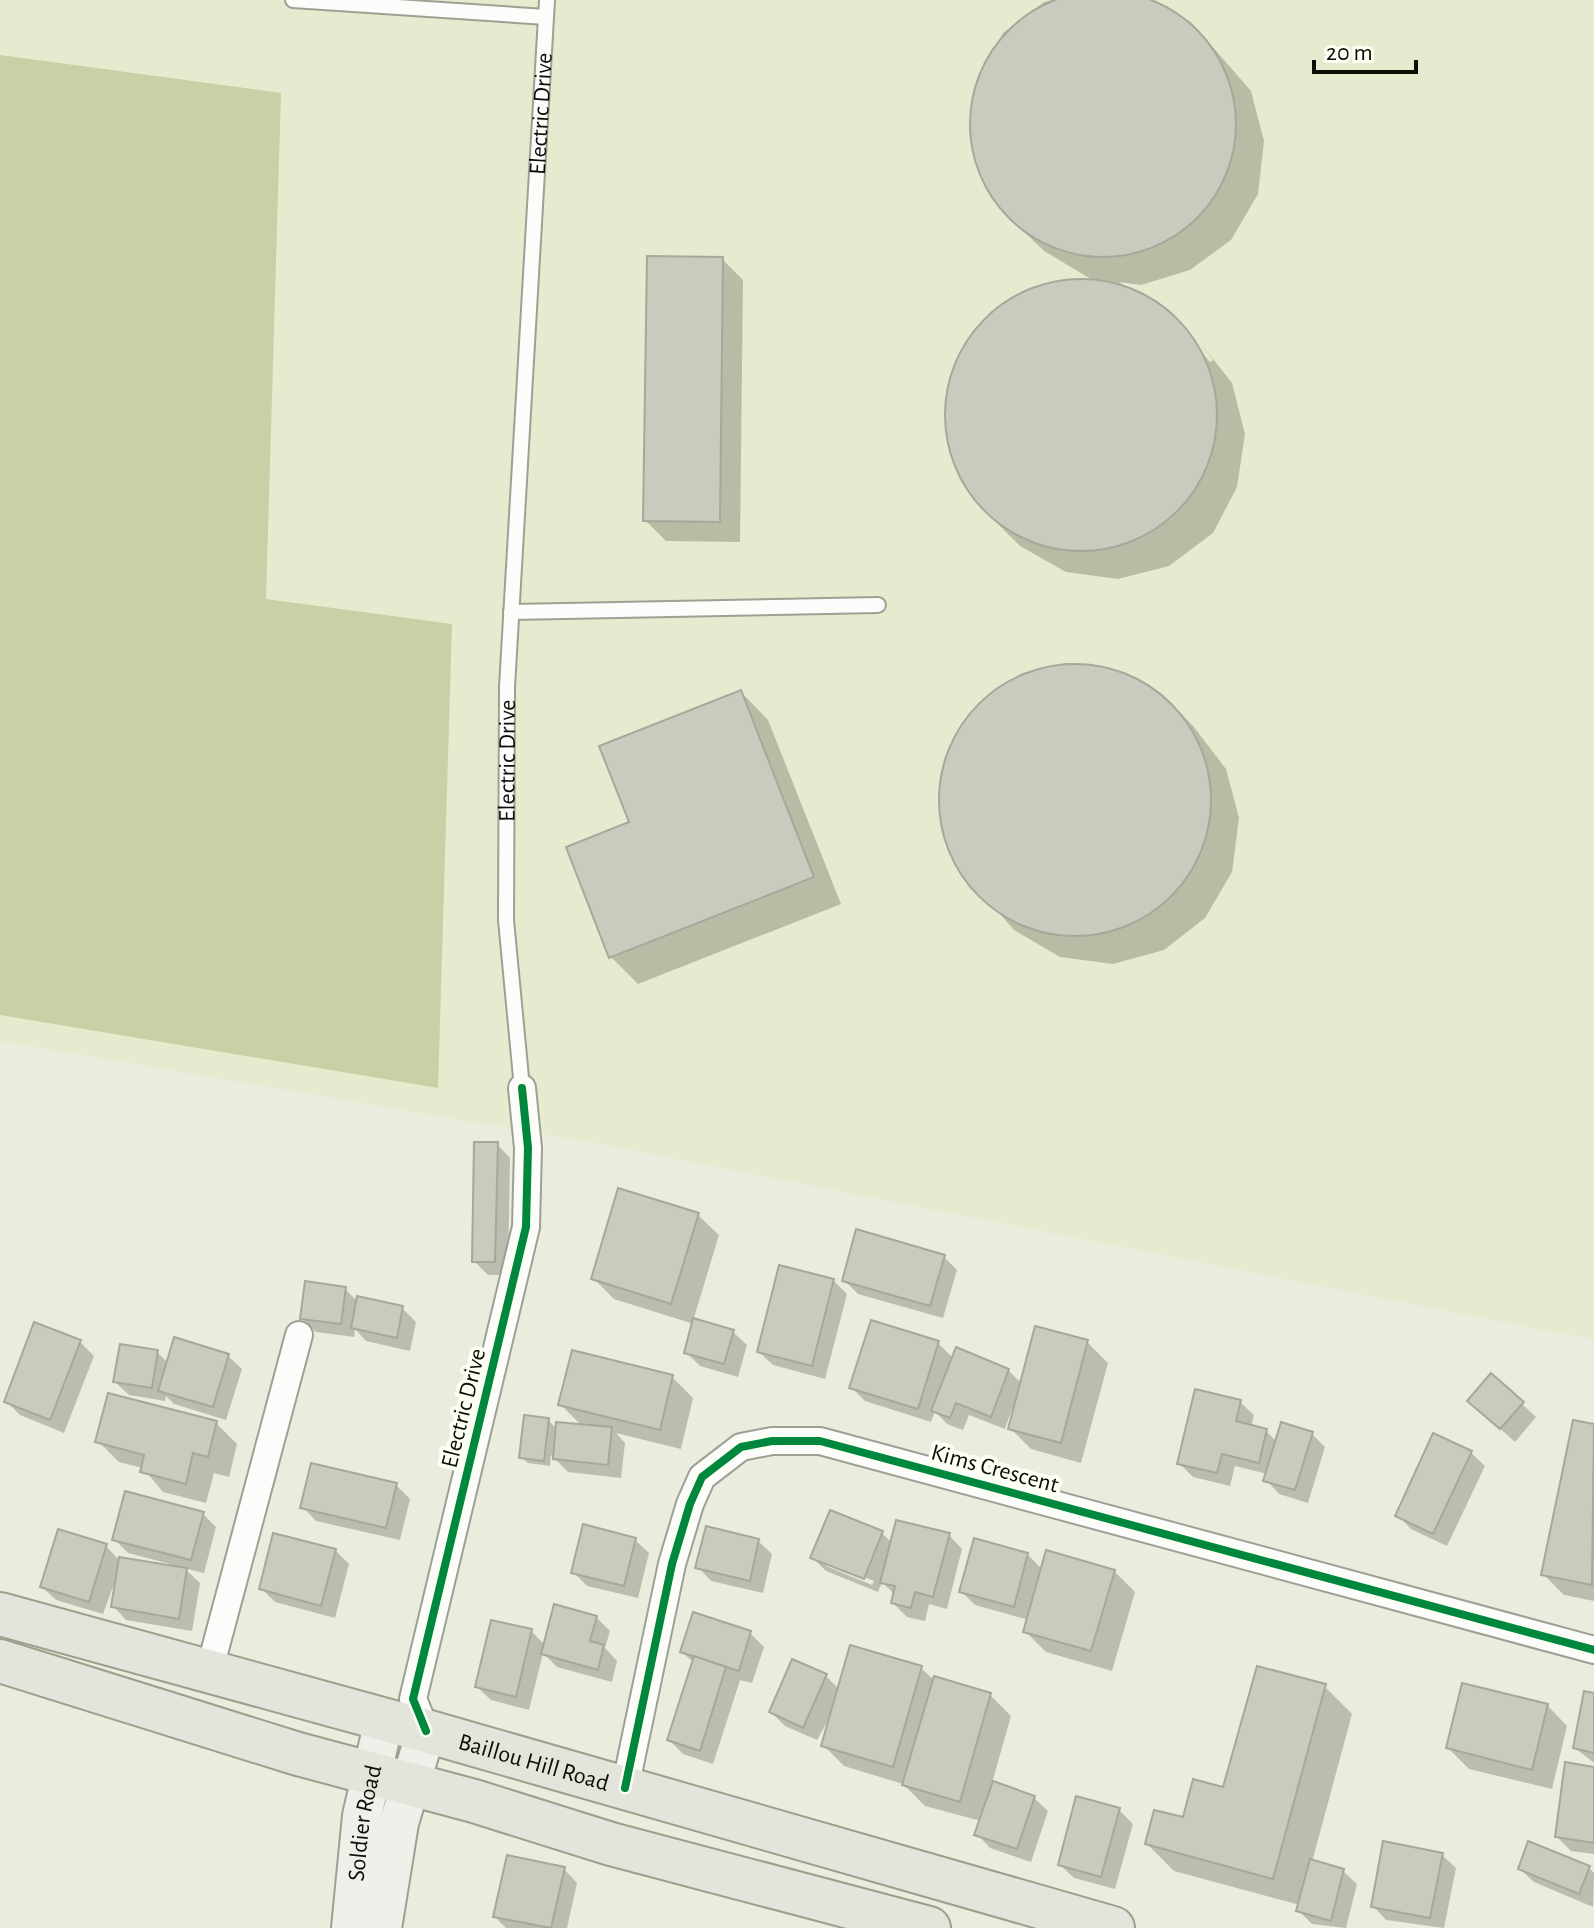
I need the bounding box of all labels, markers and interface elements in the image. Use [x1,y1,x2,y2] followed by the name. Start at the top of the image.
[1314,24,1416,74] scale bar
[1326,41,1373,65] text: 20 m
[526,52,557,176] street label: Electric Drive
[495,700,520,822] street label: Electric Drive
[438,1346,490,1470] street label: Electric Drive
[928,1440,1061,1498] street label: Kims Crescent
[456,1730,612,1796] street label: Baillou Hill Road
[345,1763,386,1882] street label: Soldier Road

